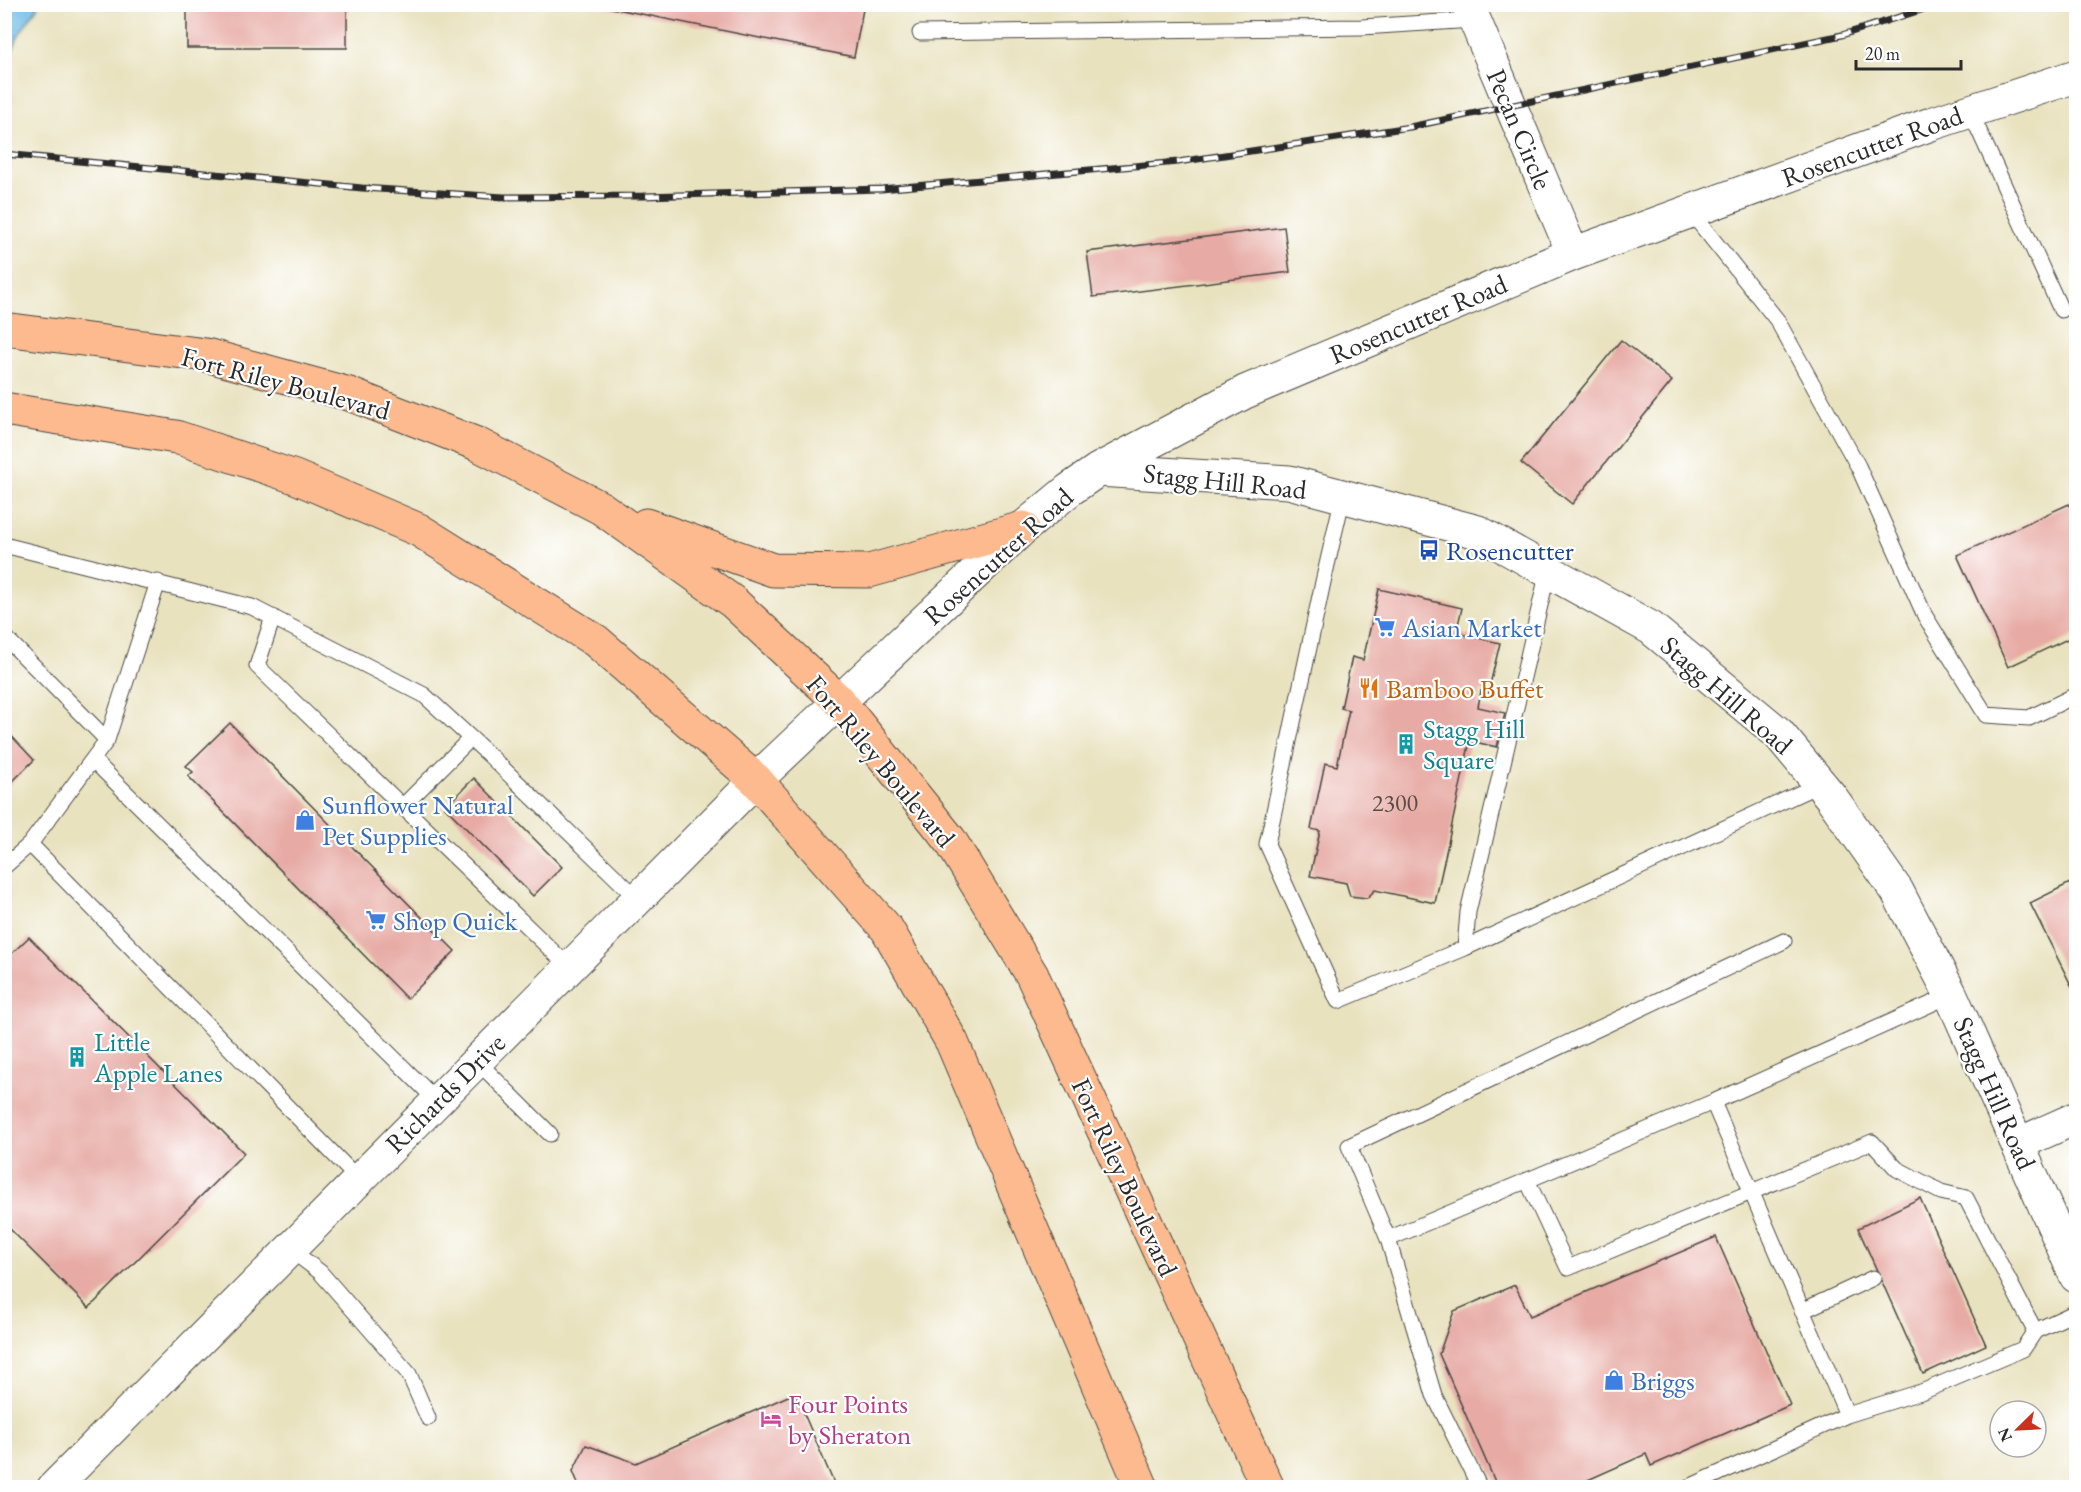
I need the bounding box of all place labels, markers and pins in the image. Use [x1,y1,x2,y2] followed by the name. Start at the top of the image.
[1446,533,1574,568] place label: Rosencutter
[1417,538,1441,562] bus stop icon: Rosencutter
[1401,610,1542,645] place label: Asian Market
[1373,615,1397,639] supermarket icon: Asian Market
[1386,671,1544,706] place label: Bamboo Buffet
[1357,676,1381,700] restaurant icon: Bamboo Buffet
[1423,711,1525,777] place label: Stagg Hill Square
[1394,732,1418,756] building icon: Stagg Hill Square
[322,787,514,853] place label: Sunflower Natural Pet Supplies
[293,808,317,832] shop icon: Sunflower Natural Pet Supplies
[393,903,518,938] place label: Shop Quick
[364,908,388,932] supermarket icon: Shop Quick
[93,1024,223,1090] place label: Little Apple Lanes
[65,1045,89,1069] building icon: Little Apple Lanes
[1631,1363,1695,1398] place label: Briggs
[1602,1368,1626,1392] shop icon: Briggs
[788,1386,911,1452] place label: Four Points by Sheraton
[759,1407,783,1431] hotel icon: Four Points by Sheraton

